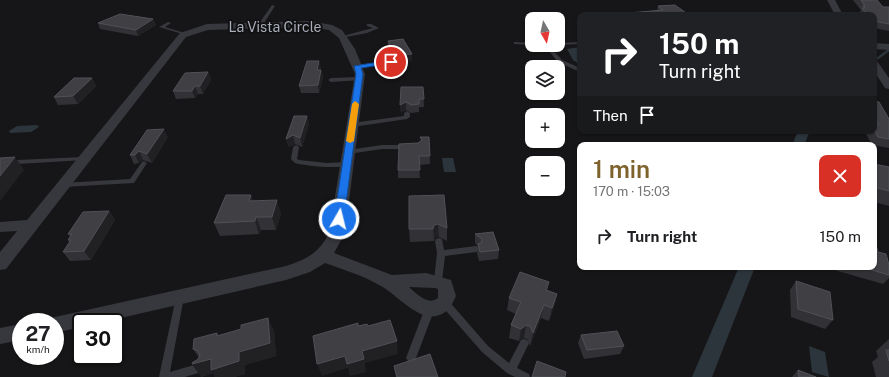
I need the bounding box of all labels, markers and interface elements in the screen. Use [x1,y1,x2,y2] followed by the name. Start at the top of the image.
[525,12,565,52] north arrow
[525,12,565,196] map controls
[229,19,322,35] street label: La Vista Circle
[659,27,739,60] text: 150 m
[593,28,645,80] icon: right
[374,45,408,79] pin
[380,51,402,73] icon: arrive
[525,60,565,100] button: layers
[659,61,741,82] text: Turn right
[636,104,658,126] icon: arrive
[593,107,628,124] text: Then
[525,108,565,148] button: +
[593,155,650,183] text: 1 min
[819,155,861,197] button: close
[525,156,565,196] button: −
[593,184,670,199] text: 170 m · 15:03
[318,198,360,240] position arrow
[593,225,615,247] icon: right
[627,228,697,245] text: Turn right
[819,228,861,245] text: 150 m
[72,313,124,365] speed limit sign: 30
[25,322,51,346] text: 27
[26,343,50,355] text: km/h

